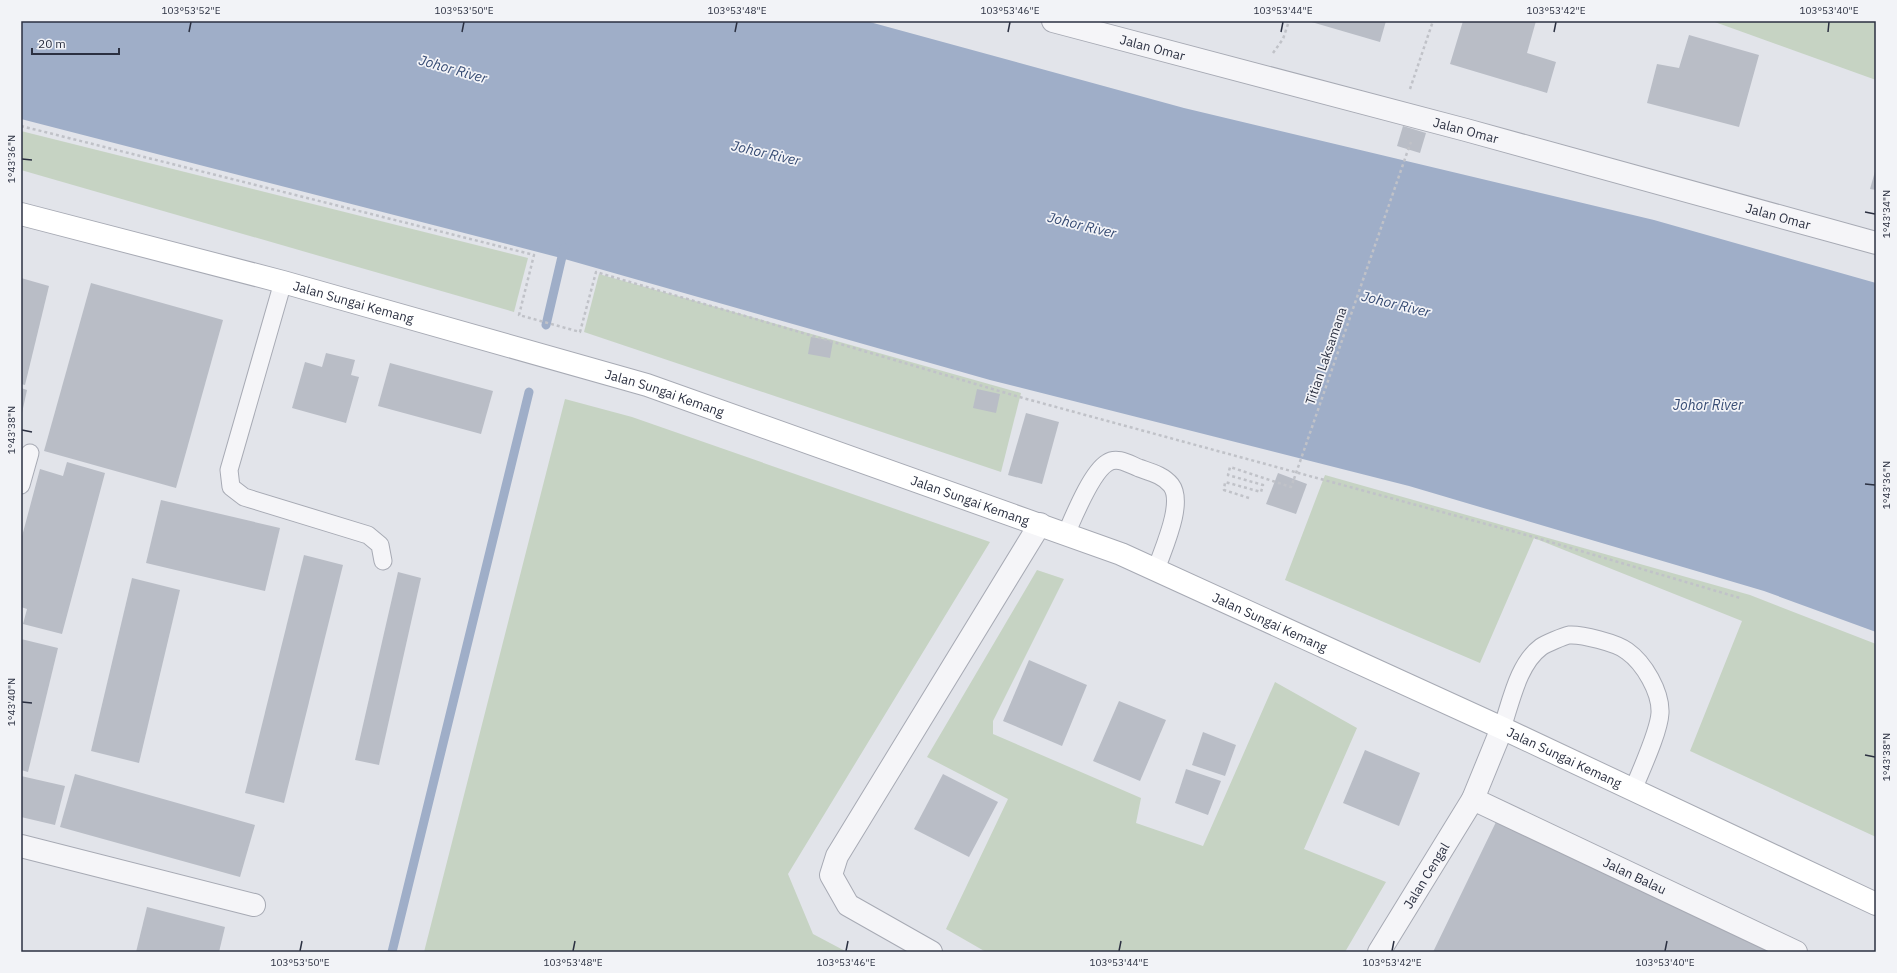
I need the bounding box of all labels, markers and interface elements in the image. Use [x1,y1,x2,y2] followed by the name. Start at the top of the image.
[161,4,221,17] text: 103°53'52"E
[434,4,494,17] text: 103°53'50"E
[707,4,767,17] text: 103°53'48"E
[980,4,1040,17] text: 103°53'46"E
[1253,4,1313,17] text: 103°53'44"E
[1526,4,1586,17] text: 103°53'42"E
[1799,4,1859,17] text: 103°53'40"E
[32,30,119,56] scale bar
[1118,31,1187,64] street label: Jalan Omar
[38,36,66,51] text: 20 m
[417,51,490,88] water label: Johor River
[1431,113,1501,147] street label: Jalan Omar
[5,135,18,183] text: 1°43'36"N
[730,136,803,170] water label: Johor River
[1880,190,1893,238] text: 1°43'34"N
[1744,199,1813,233] street label: Jalan Omar
[1046,208,1119,242] water label: Johor River
[291,277,416,327] street label: Jalan Sungai Kemang
[1360,287,1433,321] water label: Johor River
[1301,305,1351,407] street label: Titian Laksamana
[603,365,727,420] street label: Jalan Sungai Kemang
[1673,396,1744,414] water label: Johor River
[5,406,18,454] text: 1°43'38"N
[1880,461,1893,509] text: 1°43'36"N
[909,471,1032,529] street label: Jalan Sungai Kemang
[1210,588,1330,656] street label: Jalan Sungai Kemang
[5,678,18,726] text: 1°43'40"N
[1504,723,1625,792] street label: Jalan Sungai Kemang
[1880,733,1893,781] text: 1°43'38"N
[1399,839,1453,912] street label: Jalan Cengal
[1600,853,1669,898] street label: Jalan Balau
[270,956,330,969] text: 103°53'50"E
[543,956,603,969] text: 103°53'48"E
[816,956,876,969] text: 103°53'46"E
[1089,956,1149,969] text: 103°53'44"E
[1362,956,1422,969] text: 103°53'42"E
[1635,956,1695,969] text: 103°53'40"E

